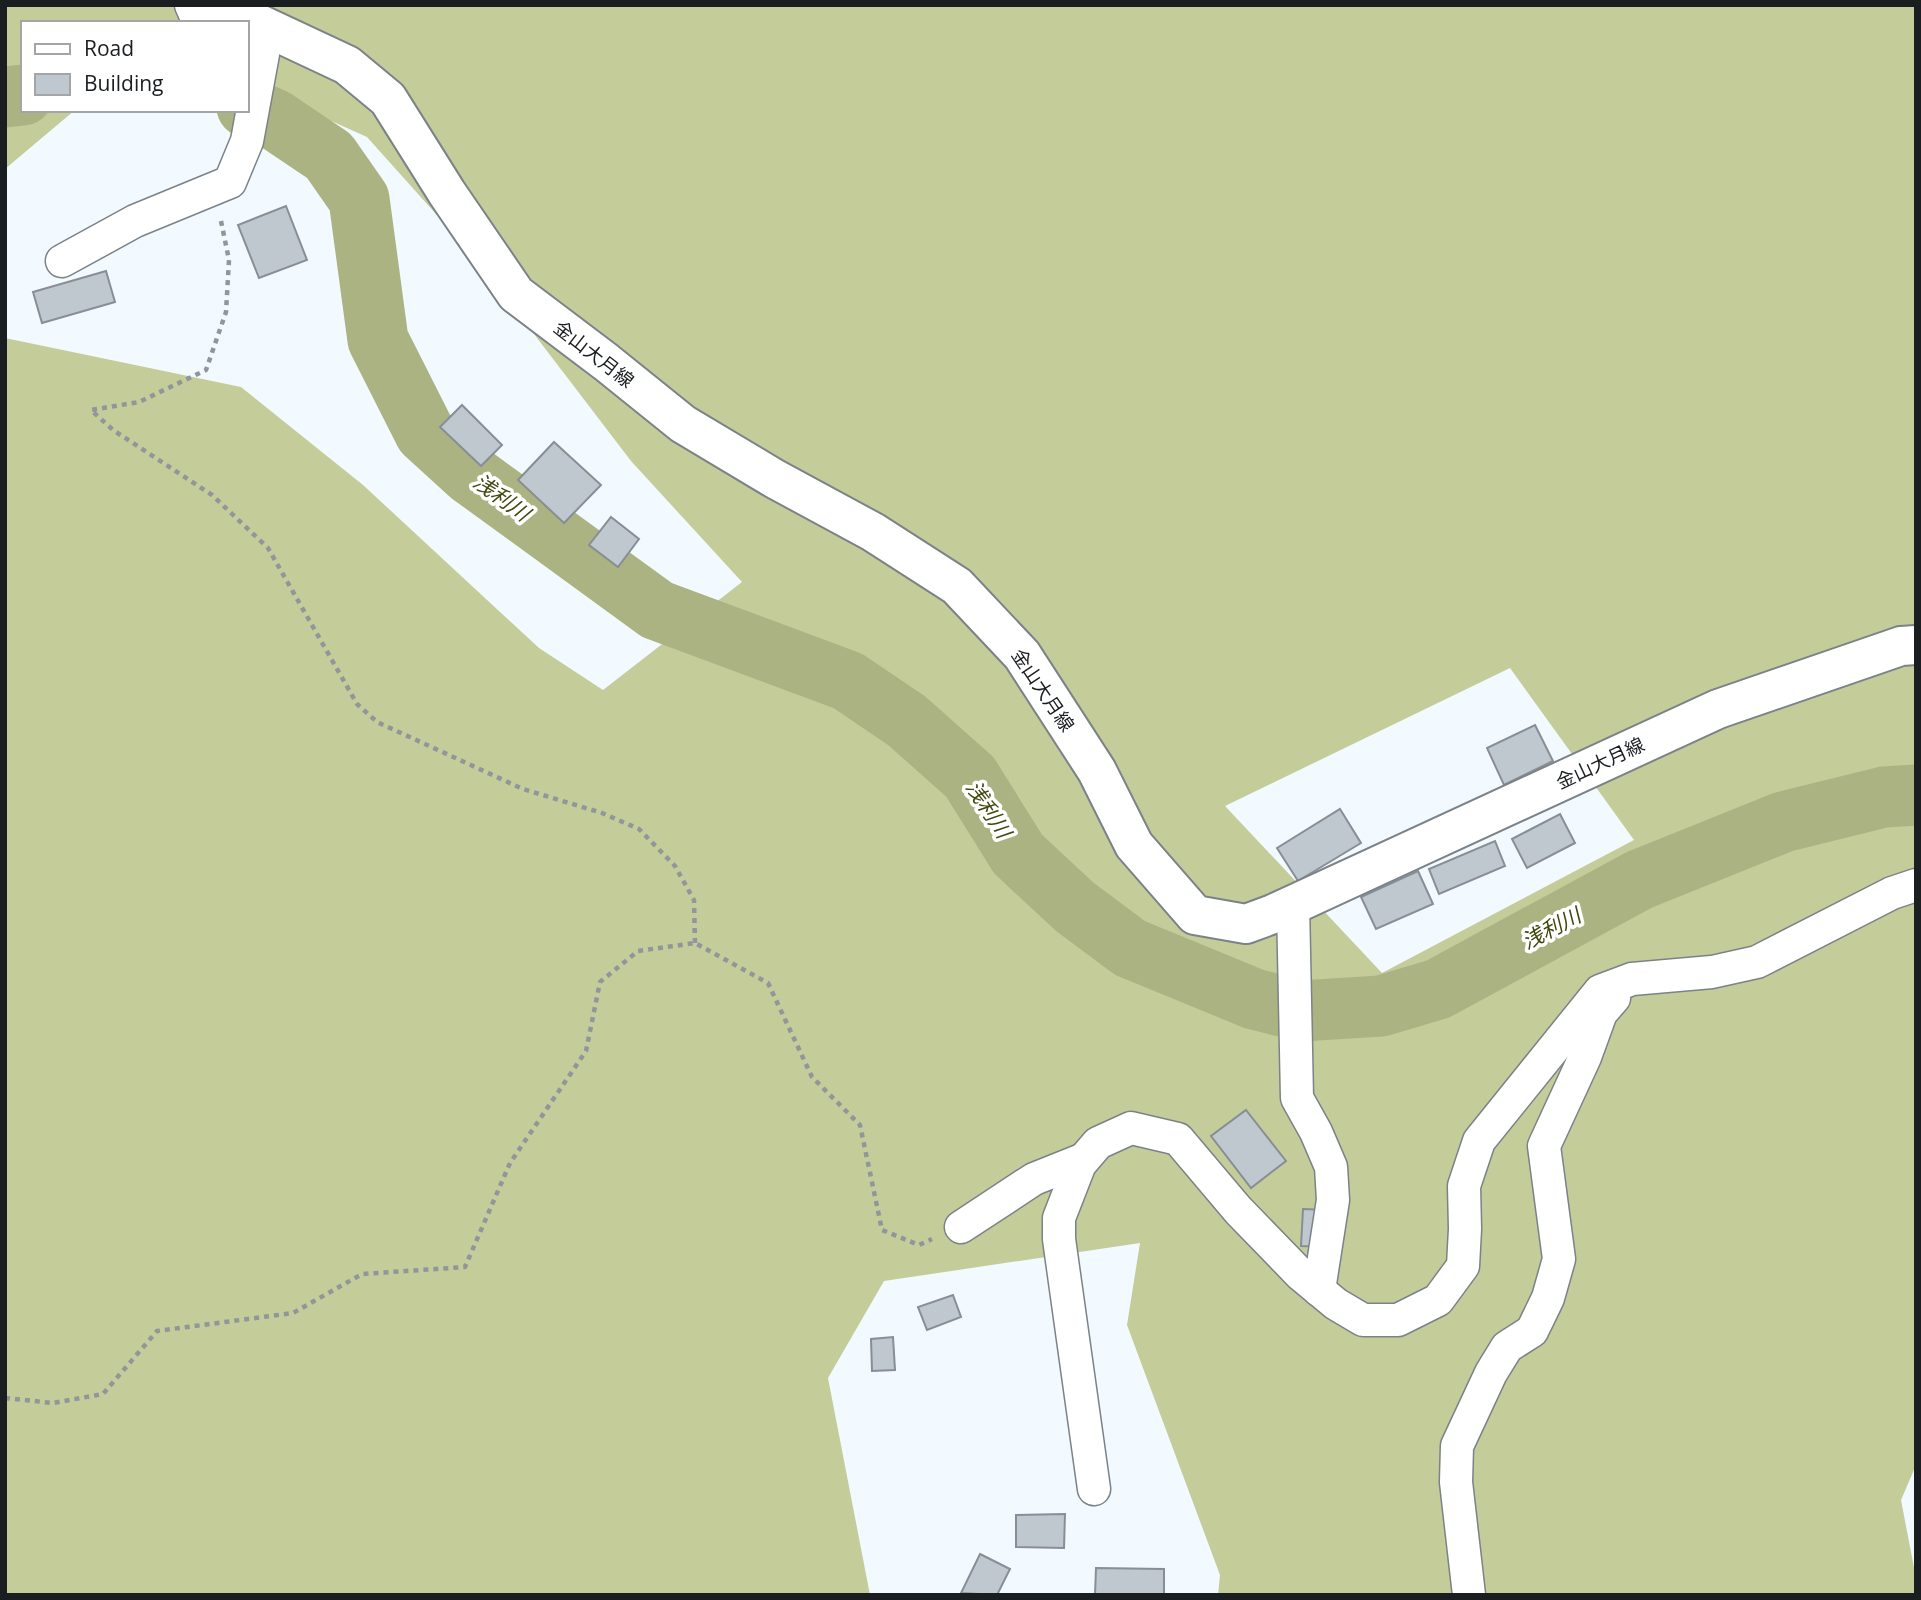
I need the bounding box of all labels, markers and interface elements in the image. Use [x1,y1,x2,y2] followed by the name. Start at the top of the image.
[21,21,248,112] legend
[84,34,134,62] text: Road
[84,69,163,97] text: Building
[549,315,639,393] street label: 金山大月線
[468,467,537,528] water label: 浅利川
[1006,643,1080,737] street label: 金山大月線
[1551,731,1649,795] street label: 金山大月線
[960,775,1019,845] water label: 浅利川
[1517,900,1587,955] water label: 浅利川

